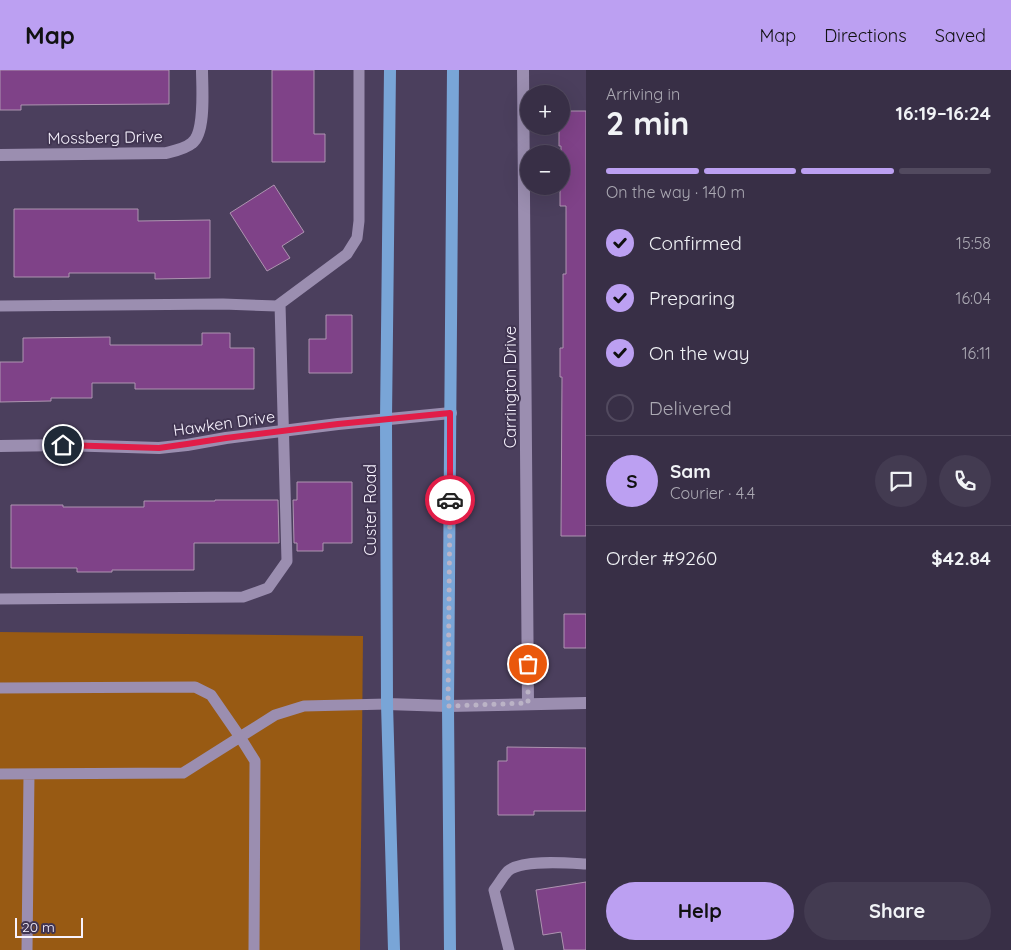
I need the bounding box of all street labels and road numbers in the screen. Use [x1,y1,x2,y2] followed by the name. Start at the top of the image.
[47,126,163,148] street label: Mossberg Drive
[500,326,520,448] street label: Carrington Drive
[172,406,276,440] street label: Hawken Drive
[360,464,380,556] street label: Custer Road

